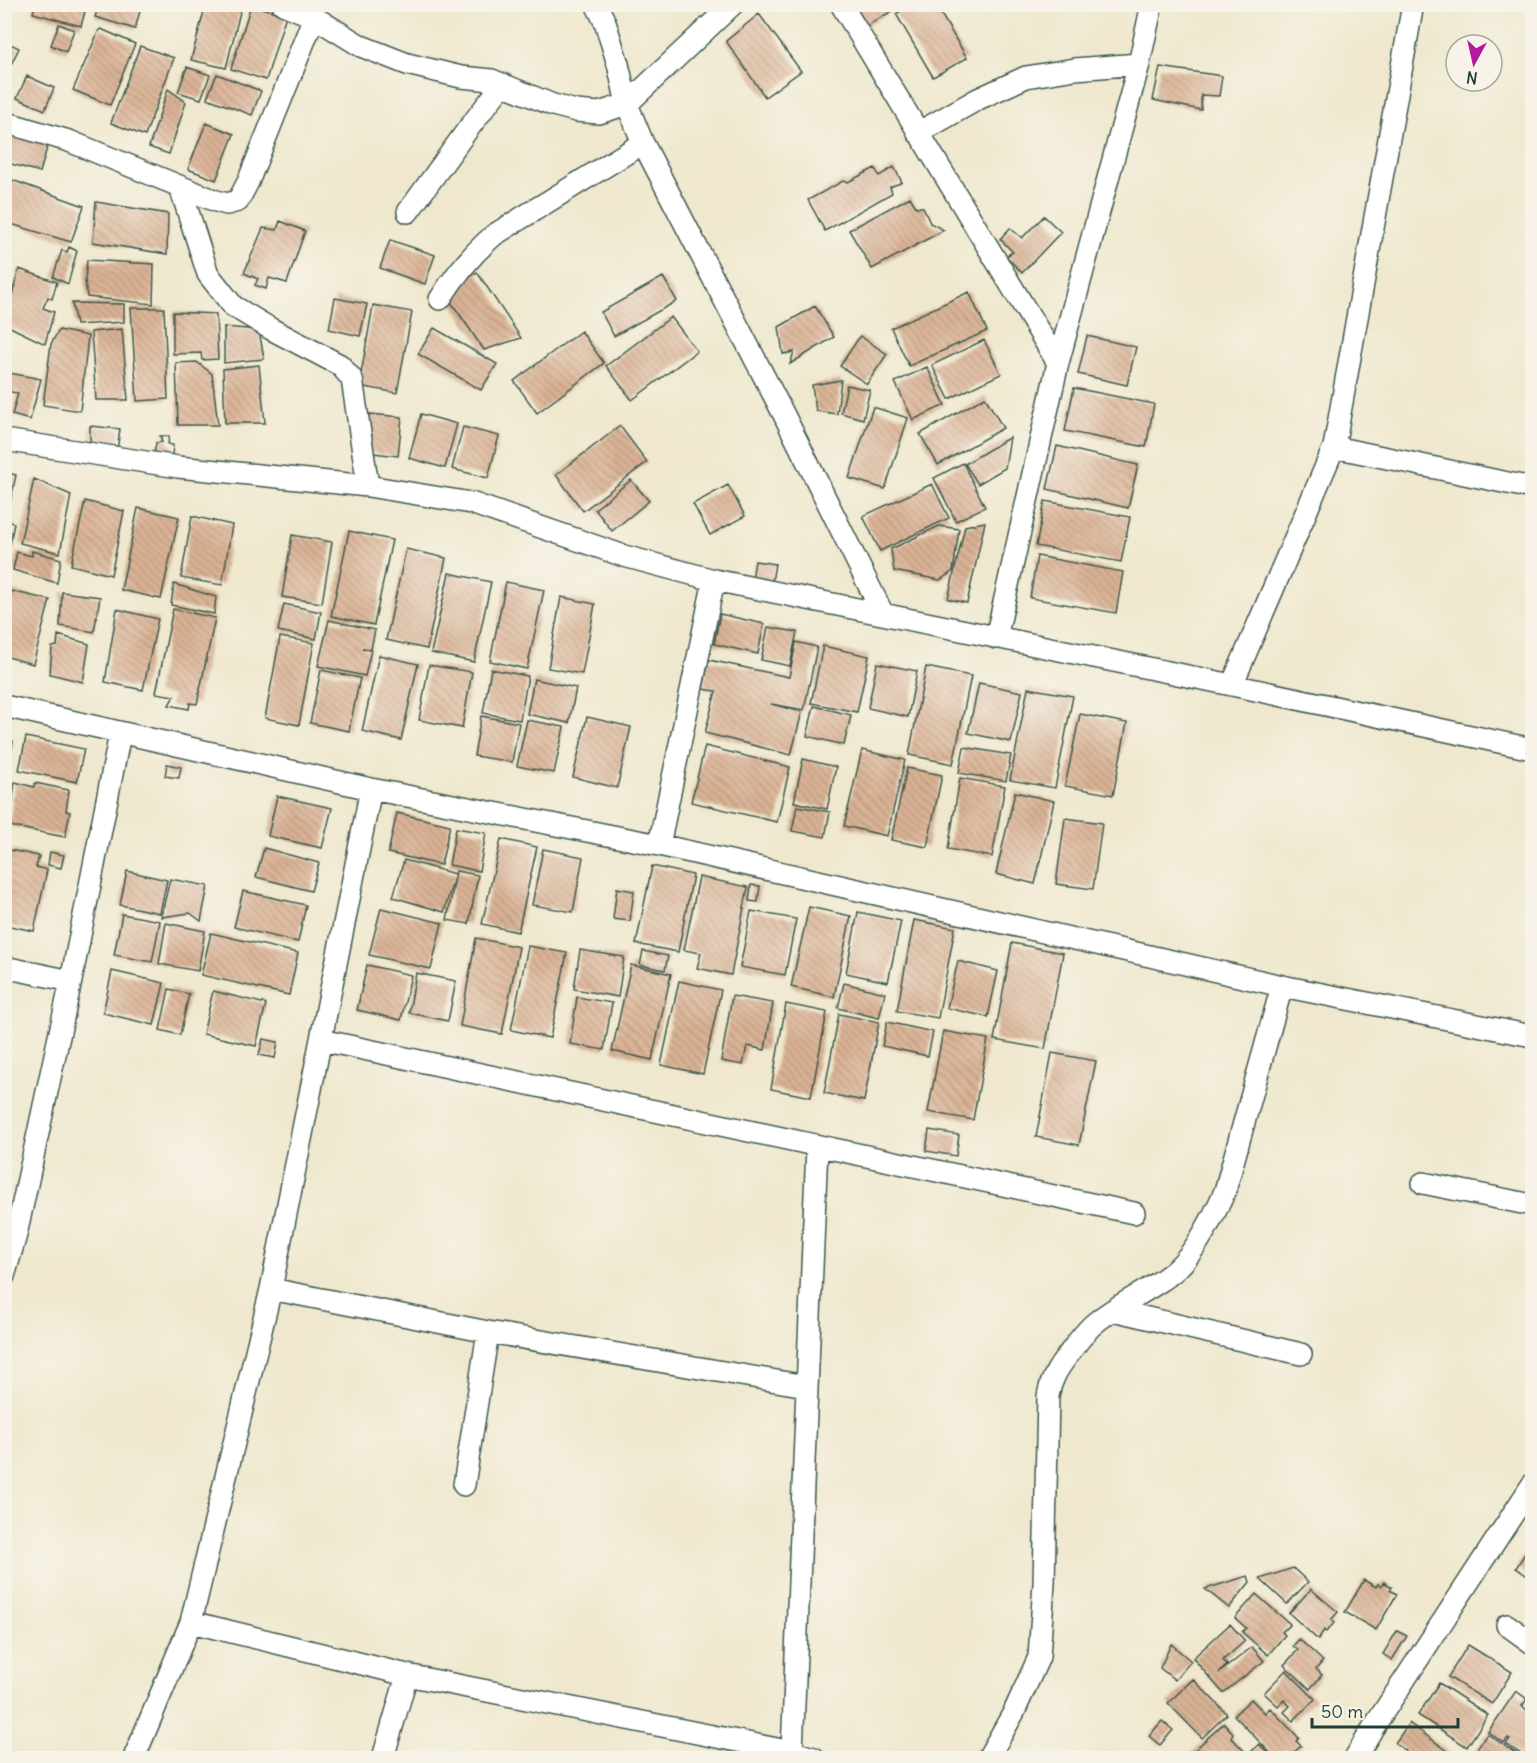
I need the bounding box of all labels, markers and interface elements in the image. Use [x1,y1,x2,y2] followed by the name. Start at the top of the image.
[1444,33,1504,93] north arrow
[1465,67,1479,89] text: N
[1312,1691,1458,1729] scale bar
[1321,1700,1363,1723] text: 50 m

